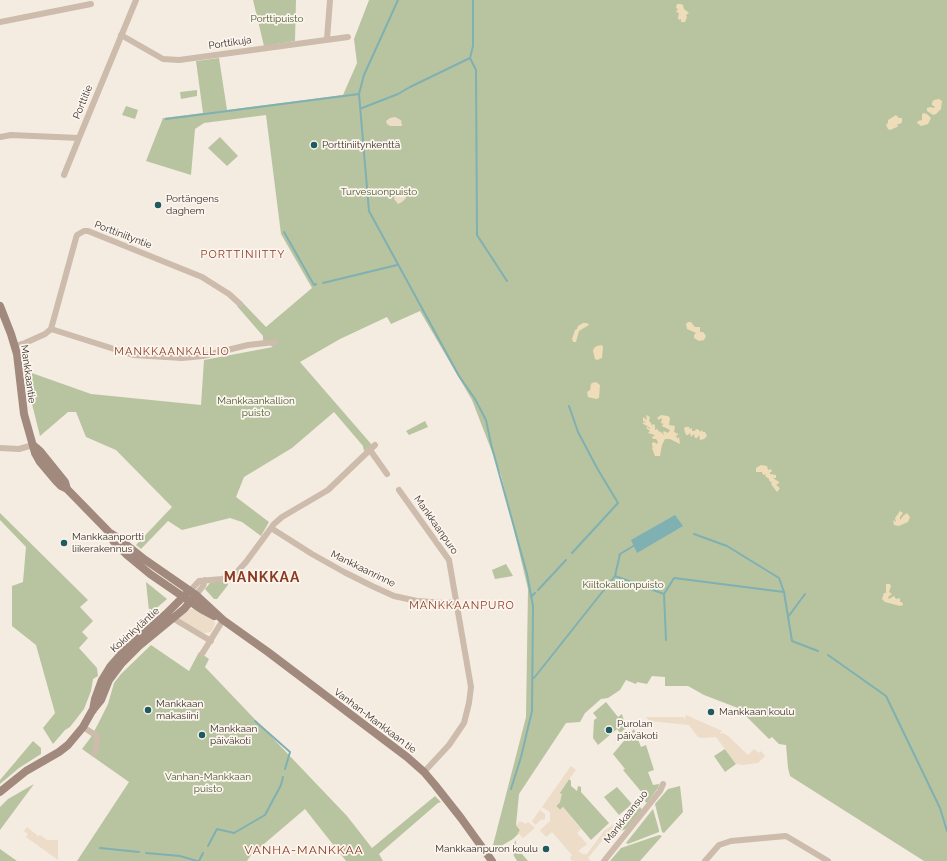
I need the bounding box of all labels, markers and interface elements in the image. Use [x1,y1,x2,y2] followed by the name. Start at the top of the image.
[251,13,303,25] park label: Porttipuisto
[208,34,252,52] street label: Porttikuja
[71,83,95,121] street label: Porttitie
[322,139,400,151] place label: Porttiniitynkenttä
[309,140,319,150] marker: Porttiniitynkenttä
[341,186,417,198] park label: Turvesuonpuisto
[166,193,219,216] place label: Portängens daghem
[153,200,163,210] marker: Portängens daghem
[93,219,153,251] street label: Porttiniityntie
[201,248,285,262] district label: PORTTINIITTY
[18,344,38,404] street label: Mankkaantie
[114,345,230,359] district label: MANKKAANKALLIO
[217,395,295,418] park label: Mankkaankallion puisto
[411,493,461,557] street label: Mankkaanpuro
[72,531,144,554] place label: Mankkaanportti liikerakennus
[59,538,69,548] marker: Mankkaanportti liikerakennus
[329,548,397,590] street label: Mankkaanrinne
[224,570,300,586] district label: MANKKAA
[582,579,664,591] park label: Kiiltokallionpuisto
[409,599,515,613] district label: MANKKAANPURO
[108,605,162,655] street label: Kokinkyläntie
[331,686,419,756] street label: Vanhan-Mankkaan tie
[156,698,203,722] place label: Mankkaan makasiini
[143,705,153,715] marker: Mankkaan makasiini
[719,706,794,718] place label: Mankkaan koulu
[706,707,716,717] marker: Mankkaan koulu
[617,718,658,742] place label: Purolan päiväkoti
[210,723,257,746] place label: Mankkaan päiväkoti
[604,725,614,735] marker: Purolan päiväkoti
[197,730,207,740] marker: Mankkaan päiväkoti
[165,771,251,794] park label: Vanhan-Mankkaan puisto
[602,788,650,846] street label: Mankkaansuo
[244,843,364,857] district label: VANHA-MANKKAA
[435,843,538,855] place label: Mankkaanpuron koulu
[541,844,551,854] marker: Mankkaanpuron koulu

